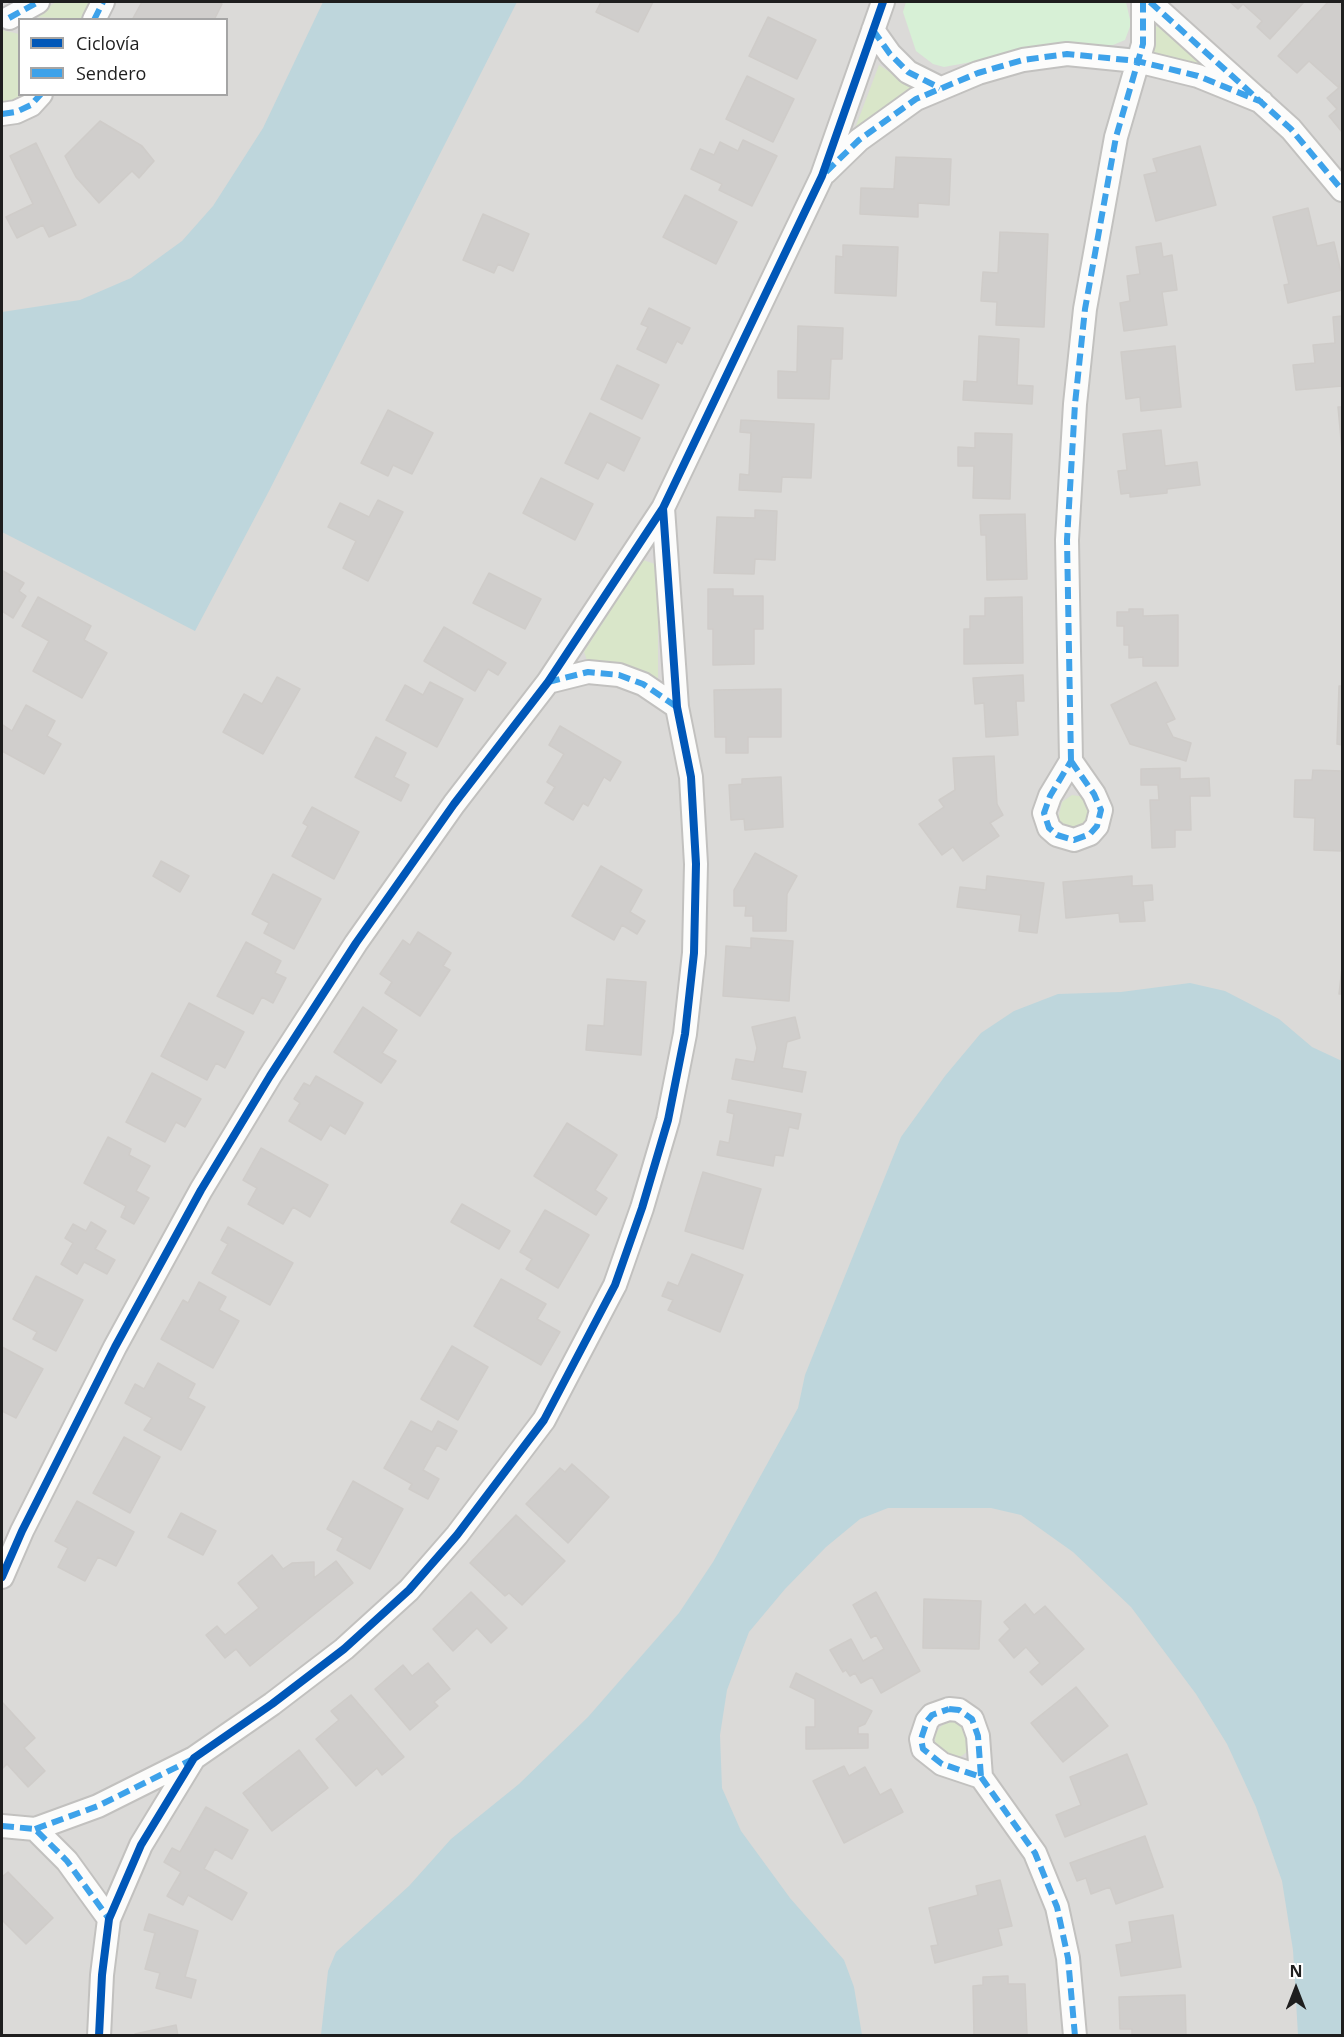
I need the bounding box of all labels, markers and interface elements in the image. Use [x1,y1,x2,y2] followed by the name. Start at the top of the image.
[18,18,228,96] legend
[76,31,139,55] text: Ciclovía
[76,61,146,85] text: Sendero
[1266,1959,1326,2019] north arrow
[1289,1960,1303,1982] text: N

